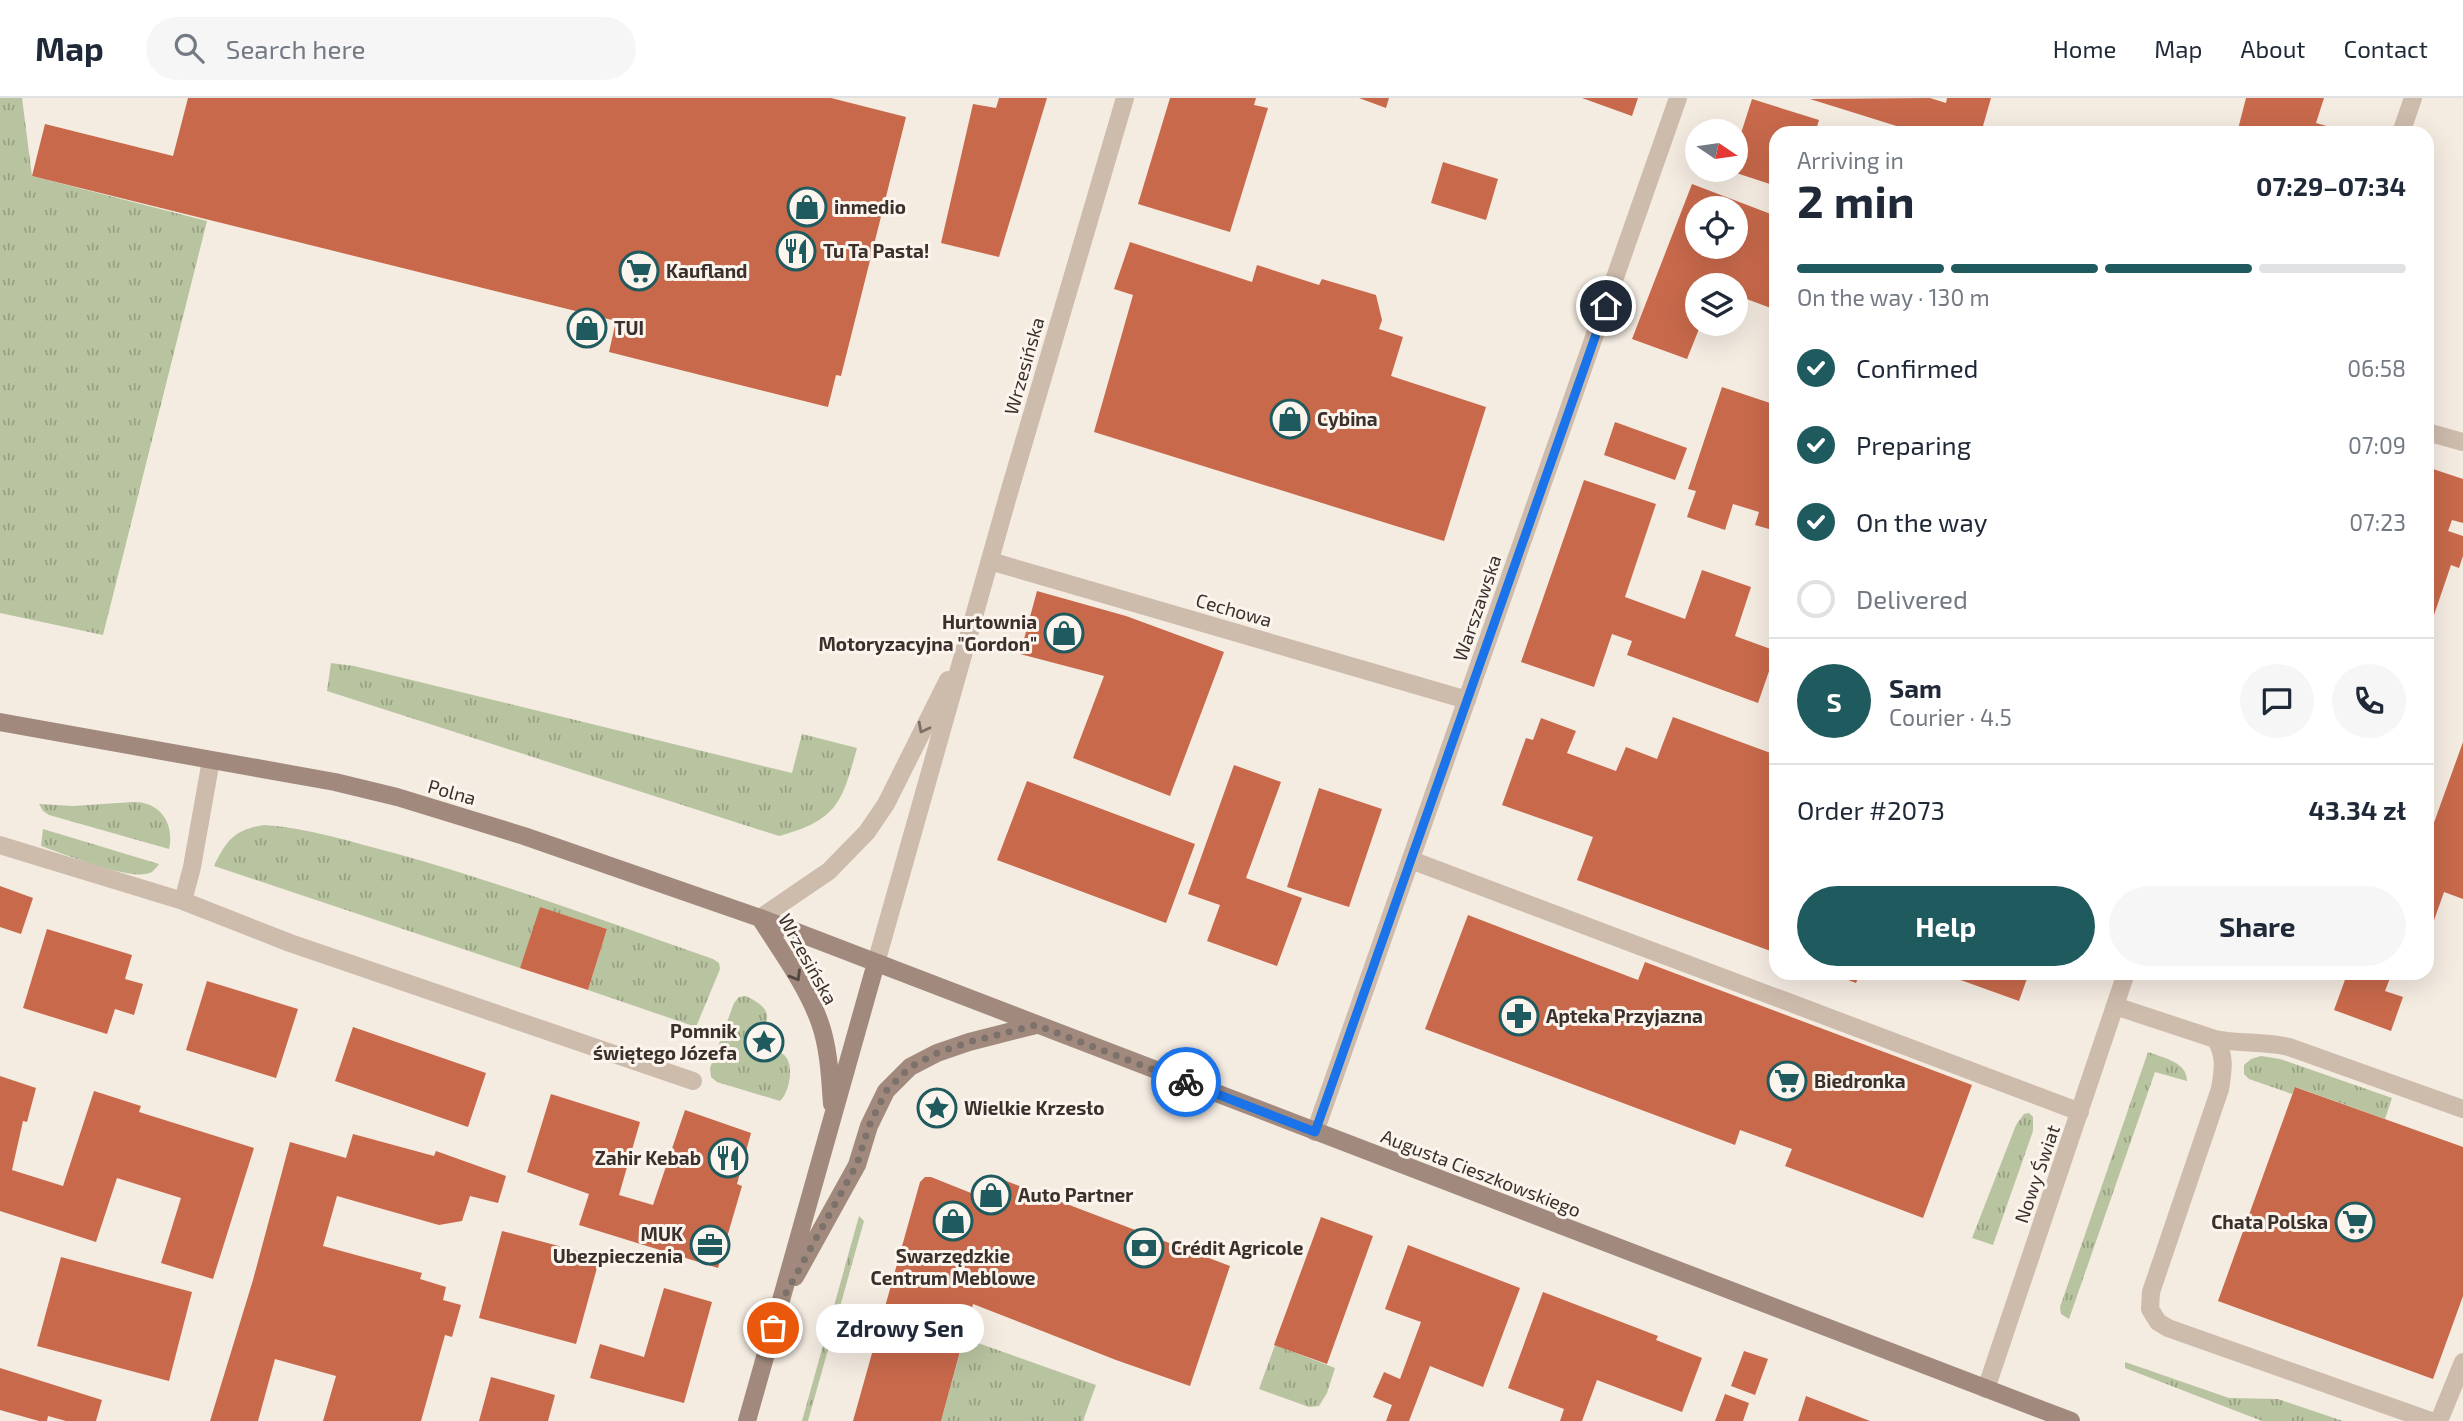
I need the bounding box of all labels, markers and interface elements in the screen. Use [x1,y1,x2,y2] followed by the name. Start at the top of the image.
[146,17,636,80] search box
[35,28,104,68] text: Map
[170,29,208,67] icon: search
[226,33,365,64] text: Search here
[2053,34,2116,63] text: Home
[2154,34,2202,63] text: Map
[2240,34,2306,63] text: About
[2344,34,2428,63] text: Contact
[1685,119,1748,182] north arrow
[1685,119,1748,336] map controls
[1797,146,1904,174] text: Arriving in
[2256,170,2406,201] text: 07:29–07:34
[1797,172,1915,227] text: 2 min
[786,186,828,228] shop icon: inmedio
[834,195,906,218] place label: inmedio
[1685,196,1748,259] button: locate
[775,230,817,272] restaurant icon: Tu Ta Pasta!
[823,239,930,262] place label: Tu Ta Pasta!
[618,250,660,292] supermarket icon: Kaufland
[666,259,747,282] place label: Kaufland
[1685,273,1748,336] button: layers
[1576,276,1636,336] pin
[1797,283,1990,311] text: On the way · 130 m
[1587,287,1625,325] icon: home
[566,307,608,349] shop icon: TUI
[999,314,1048,417] street label: Wrzesińska
[614,316,644,339] place label: TUI
[1797,349,1835,387] icon: check
[1856,352,1979,383] text: Confirmed
[2347,354,2406,382] text: 06:58
[1269,398,1311,440] shop icon: Cybina
[1317,407,1378,431] place label: Cybina
[1797,426,1835,464] icon: check
[1856,429,1971,460] text: Preparing
[2348,431,2406,459] text: 07:09
[1797,503,1835,541] icon: check
[1856,506,1987,537] text: On the way
[2349,508,2406,536] text: 07:23
[1448,552,1505,664] street label: Warszawska
[1856,583,1968,614] text: Delivered
[1193,588,1275,631] street label: Cechowa
[818,610,1037,656] place label: Hurtownia Motoryzacyjna "Gordon"
[1043,612,1085,654] shop icon: Hurtownia Motoryzacyjna "Gordon"
[2240,664,2314,738] button: chat
[2332,664,2406,738] button: phone
[1889,672,1942,703] text: Sam
[1826,686,1842,717] text: S
[1889,703,2012,731] text: Courier · 4.5
[918,721,932,734] one-way arrow
[425,774,479,809] street label: Polna
[1797,794,1945,825] text: Order #2073
[2308,794,2406,825] text: 43.34 zł
[1797,886,2095,966] button: Help
[2109,886,2406,966] button: Share
[774,909,843,1008] street label: Wrzesińska
[788,969,801,982] one-way arrow
[1498,995,1540,1037] pharmacy icon: Apteka Przyjazna
[1546,1004,1703,1028] place label: Apteka Przyjazna
[593,1019,737,1064] place label: Pomnik świętego Józefa
[743,1021,785,1063] place icon: Pomnik świętego Józefa
[1151,1047,1221,1117] courier
[1766,1060,1808,1102] supermarket icon: Biedronka
[1167,1063,1205,1101] icon: bike
[1814,1069,1906,1092] place label: Biedronka
[916,1087,958,1129] place icon: Wielkie Krzesło
[964,1096,1104,1119] place label: Wielkie Krzesło
[2009,1122,2064,1226] street label: Nowy Świat
[1378,1124,1584,1221] street label: Augusta Cieszkowskiego
[707,1137,749,1179] restaurant icon: Zahir Kebab
[595,1146,701,1169] place label: Zahir Kebab
[970,1174,1012,1216] shop icon: Auto Partner
[1018,1183,1133,1206] place label: Auto Partner
[932,1200,974,1242] shop icon: Swarzędzkie Centrum Meblowe
[2334,1201,2376,1243] supermarket icon: Chata Polska
[2211,1210,2328,1233] place label: Chata Polska
[553,1222,683,1267] place label: MUK Ubezpieczenia
[689,1224,731,1266] office icon: MUK Ubezpieczenia
[1123,1227,1165,1269] bank icon: Crédit Agricole
[1171,1236,1304,1259] place label: Crédit Agricole
[871,1244,1036,1289] place label: Swarzędzkie Centrum Meblowe
[743,1298,803,1358] pin
[815,1304,983,1352] callout: Zdrowy Sen
[754,1309,792,1347] icon: bag
[836,1314,964,1342] text: Zdrowy Sen

